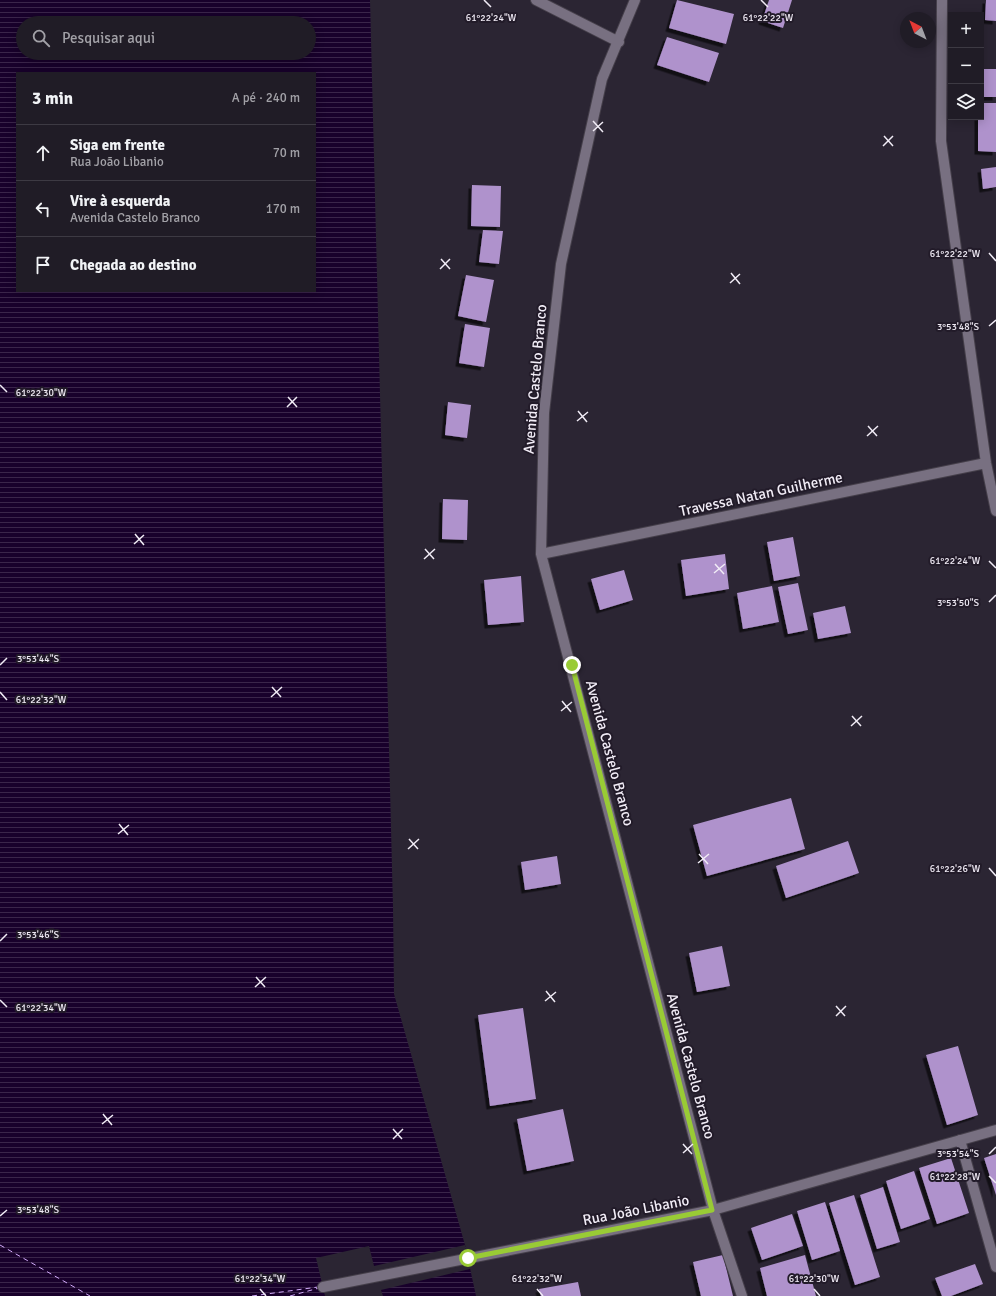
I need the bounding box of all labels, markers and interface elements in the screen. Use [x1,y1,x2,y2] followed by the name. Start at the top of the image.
[466,12,517,24] text: 61°22'24"W
[743,12,794,24] text: 61°22'22"W
[900,12,936,48] north arrow
[948,12,984,120] map controls
[948,12,984,48] button: +
[16,16,316,60] search box
[30,27,52,49] icon: search
[62,29,155,47] text: Pesquisar aqui
[948,48,984,84] button: −
[948,84,984,120] button: layers
[32,88,73,109] text: 3 min
[232,90,300,106] text: A pé · 240 m
[70,136,165,154] text: Siga em frente
[32,142,54,164] icon: ahead
[273,145,300,161] text: 70 m
[70,154,164,170] text: Rua João Libanio
[70,192,170,210] text: Vire à esquerda
[32,198,54,220] icon: left
[266,201,300,217] text: 170 m
[70,210,200,226] text: Avenida Castelo Branco
[930,248,981,260] text: 61°22'22"W
[32,254,54,276] icon: arrive
[70,256,197,274] text: Chegada ao destino
[519,303,551,455] street label: Avenida Castelo Branco
[937,321,980,333] text: 3°53'48"S
[16,387,67,399] text: 61°22'30"W
[678,468,844,520] street label: Travessa Natan Guilherme
[930,555,981,567] text: 61°22'24"W
[937,597,980,609] text: 3°53'50"S
[17,653,60,665] text: 3°53'44"S
[563,656,581,674] route end
[582,678,638,828] street label: Avenida Castelo Branco
[16,694,67,706] text: 61°22'32"W
[930,863,981,875] text: 61°22'26"W
[17,929,60,941] text: 3°53'46"S
[663,991,719,1141] street label: Avenida Castelo Branco
[16,1002,67,1014] text: 61°22'34"W
[937,1148,980,1160] text: 3°53'54"S
[930,1171,981,1183] text: 61°22'28"W
[581,1191,691,1229] street label: Rua João Libanio
[17,1204,60,1216] text: 3°53'48"S
[459,1249,477,1267] route start
[235,1273,286,1285] text: 61°22'34"W
[512,1273,563,1285] text: 61°22'32"W
[789,1273,840,1285] text: 61°22'30"W

